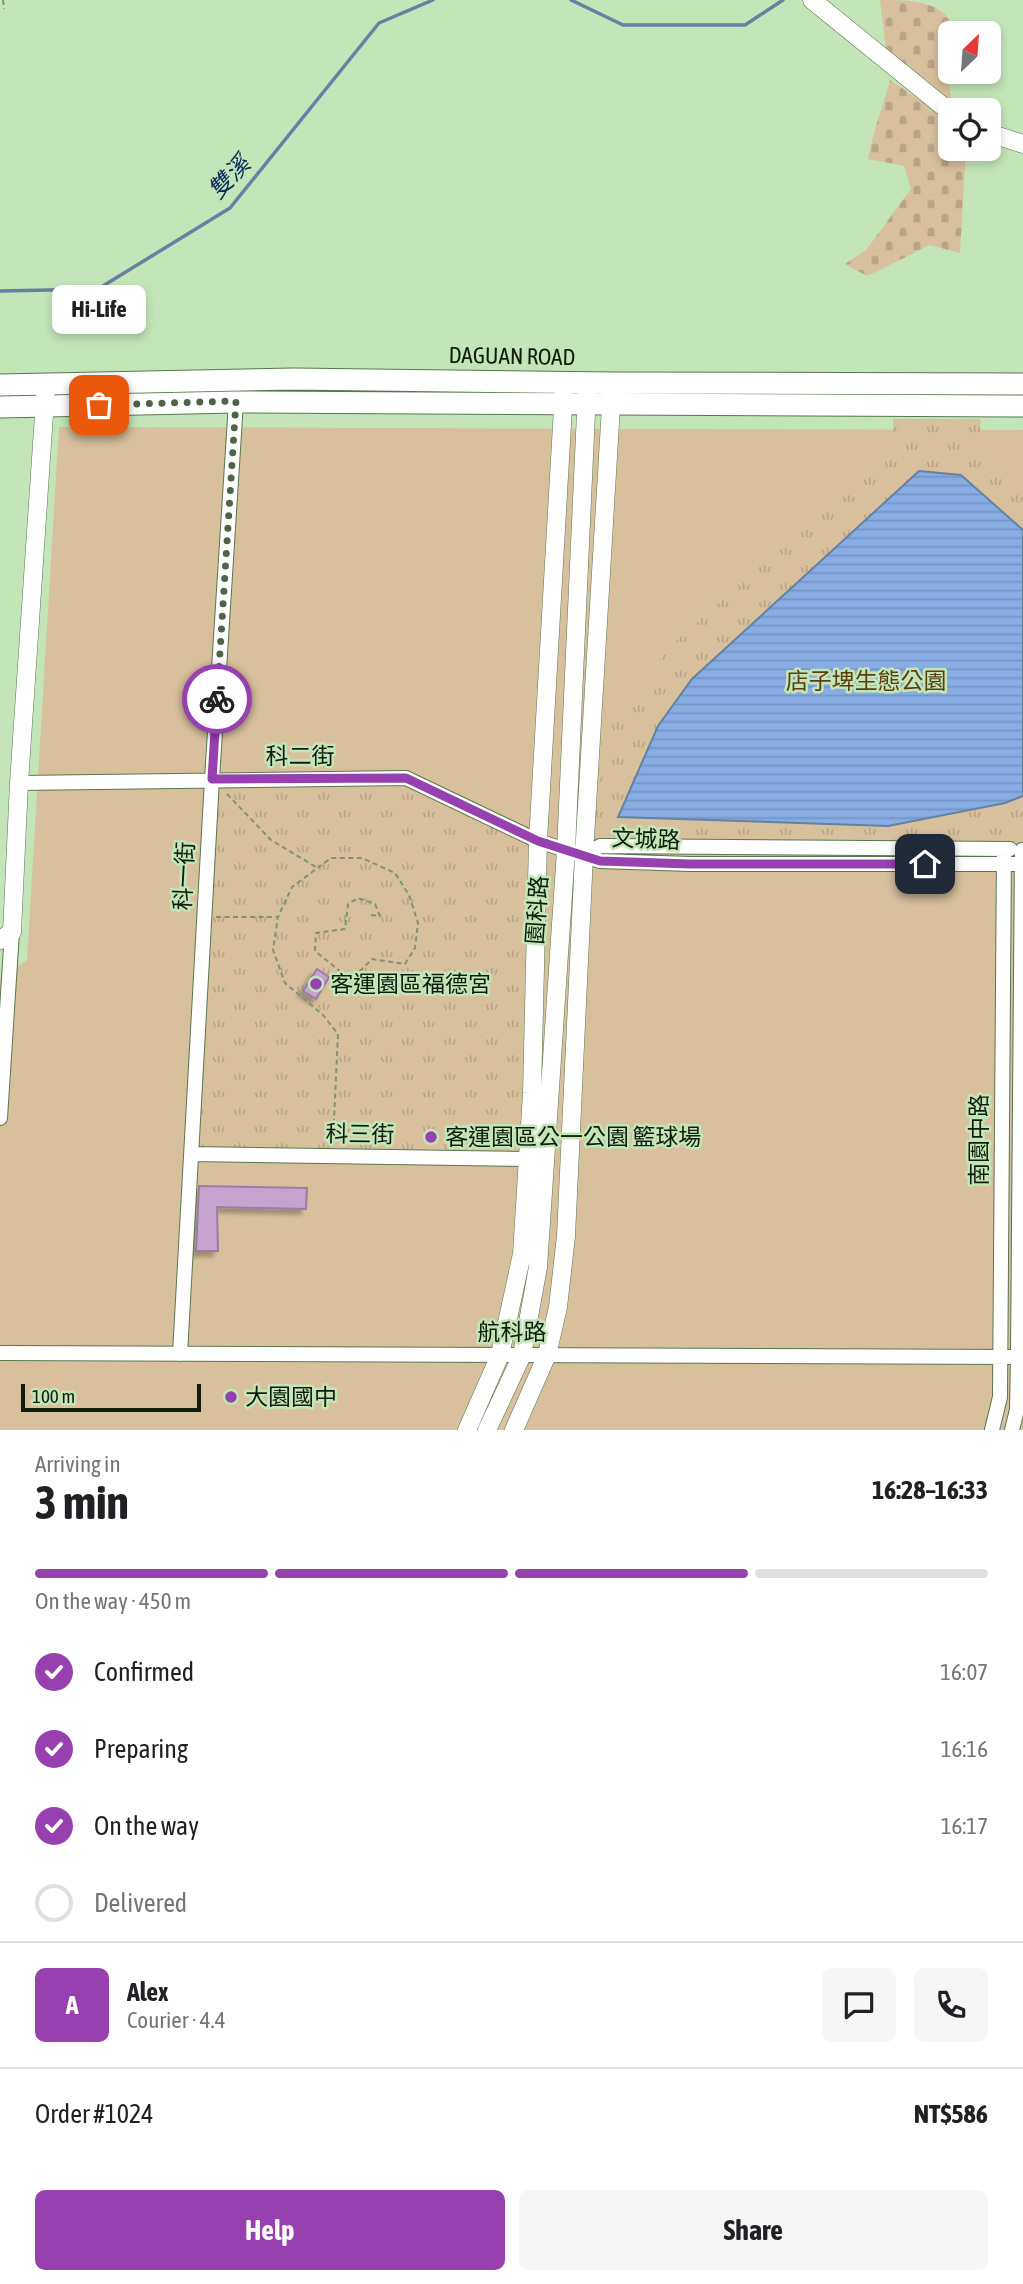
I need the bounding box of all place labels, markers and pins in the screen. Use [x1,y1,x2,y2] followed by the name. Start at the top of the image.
[52,286,146,335] callout: Hi-Life
[69,375,129,435] pin
[895,834,955,894] pin
[330,971,491,997] place label: 客運園區福德宮
[308,976,324,992] marker: 客運園區福德宮
[445,1124,701,1150] place label: 客運園區公一公園 籃球場
[423,1129,439,1145] marker: 客運園區公一公園 籃球場
[245,1384,337,1410] place label: 大園國中
[223,1389,239,1405] marker: 大園國中

